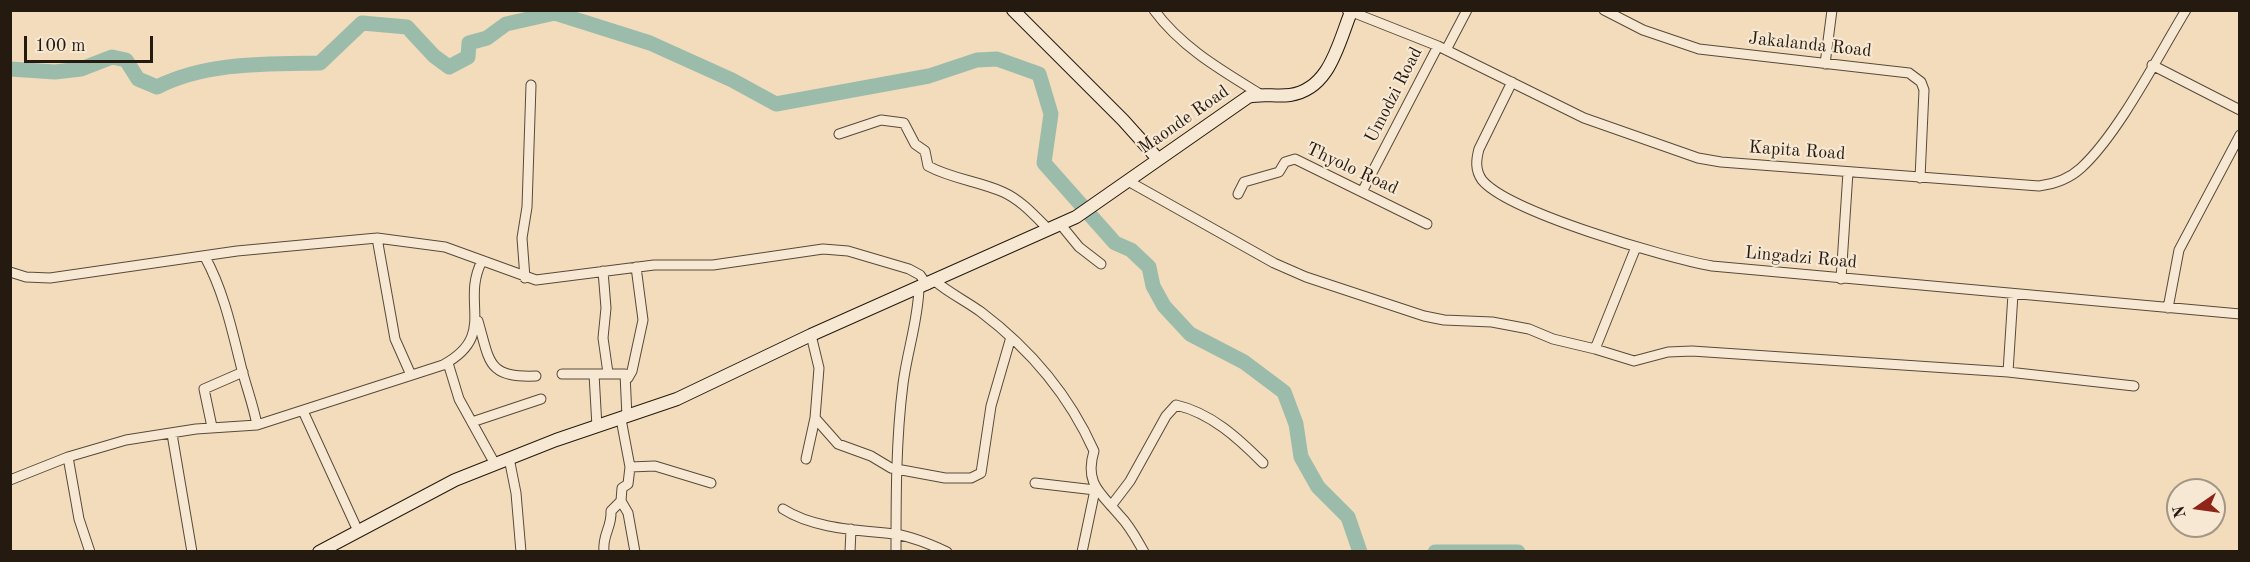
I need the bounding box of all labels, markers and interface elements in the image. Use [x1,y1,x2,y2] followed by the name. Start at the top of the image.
[27,24,156,62] scale bar
[1747,28,1873,62] street label: Jakalanda Road
[35,37,86,55] text: 100 m
[1361,44,1427,146] street label: Umodzi Road
[1135,81,1233,159] street label: Maonde Road
[1748,137,1846,165] street label: Kapita Road
[1302,138,1402,200] street label: Thyolo Road
[1744,242,1858,274] street label: Lingadzi Road
[2166,478,2226,538] north arrow
[2171,504,2190,519] text: N

